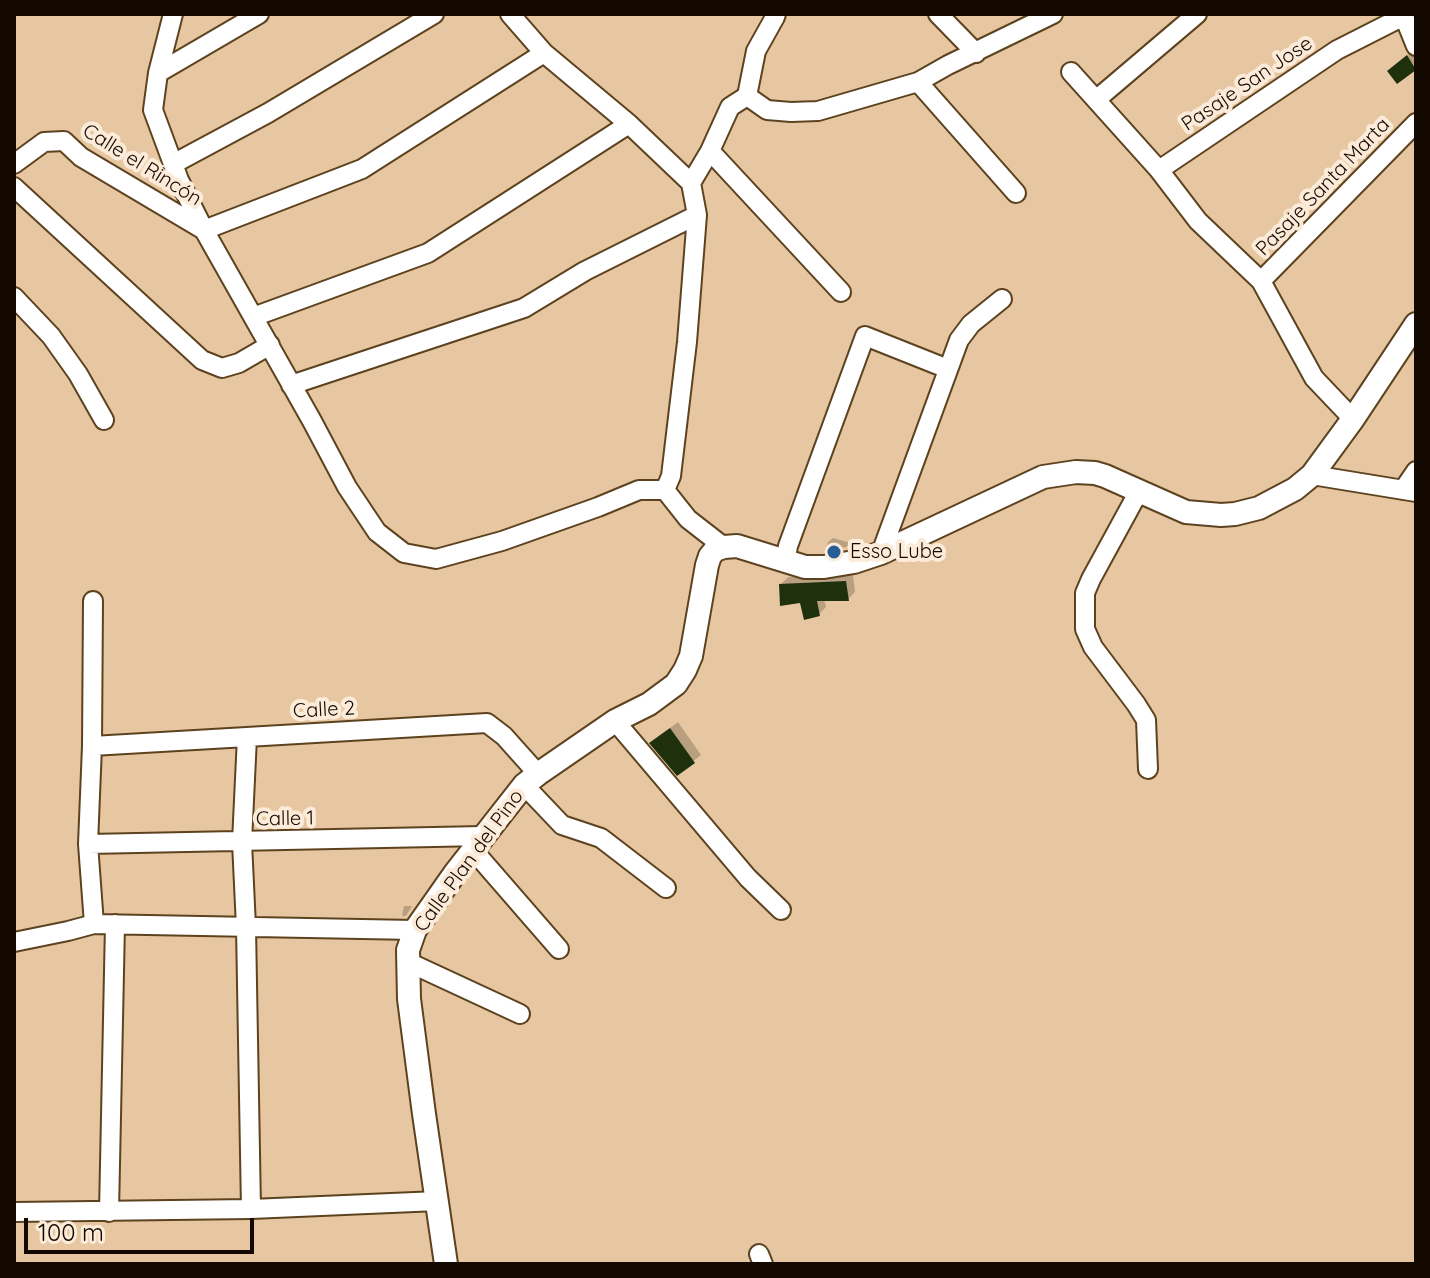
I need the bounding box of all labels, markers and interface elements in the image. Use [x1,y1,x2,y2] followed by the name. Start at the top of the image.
[1177,31,1317,137] street label: Pasaje San Jose
[1251,113,1395,261] street label: Pasaje Santa Marta
[78,119,206,211] street label: Calle el Rincón
[850,540,943,564] place label: Esso Lube
[825,543,843,561] marker: Esso Lube
[292,696,356,724] street label: Calle 2
[409,785,529,937] street label: Calle Plan del Pino
[256,806,314,832] street label: Calle 1
[28,1202,258,1252] scale bar
[38,1217,104,1247] text: 100 m

